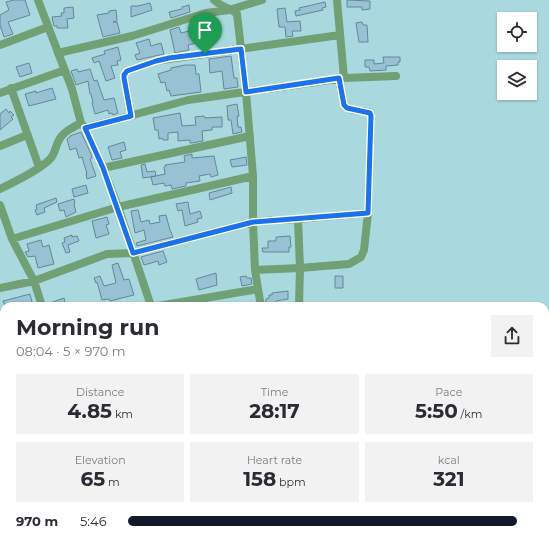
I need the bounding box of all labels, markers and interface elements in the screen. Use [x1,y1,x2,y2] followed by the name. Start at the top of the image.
[497,12,537,100] map controls
[497,12,537,52] button: locate
[188,13,222,54] pin
[194,19,216,41] icon: arrive
[497,60,537,100] button: layers
[16,314,159,341] text: Morning run
[491,315,533,357] button: share
[16,343,126,359] text: 08:04 · 5 × 970 m
[76,385,124,399] text: Distance
[261,385,288,399] text: Time
[435,385,462,399] text: Pace
[67,399,112,423] text: 4.85
[249,399,300,423] text: 28:17
[415,399,458,423] text: 5:50
[112,407,133,421] text: km
[458,407,483,421] text: /km
[75,453,126,467] text: Elevation
[247,453,302,467] text: Heart rate
[438,453,460,467] text: kcal
[81,467,105,491] text: 65
[243,467,276,491] text: 158
[433,467,465,491] text: 321
[105,475,120,489] text: m
[276,475,306,489] text: bpm
[16,513,58,529] text: 970 m
[80,513,107,529] text: 5:46

